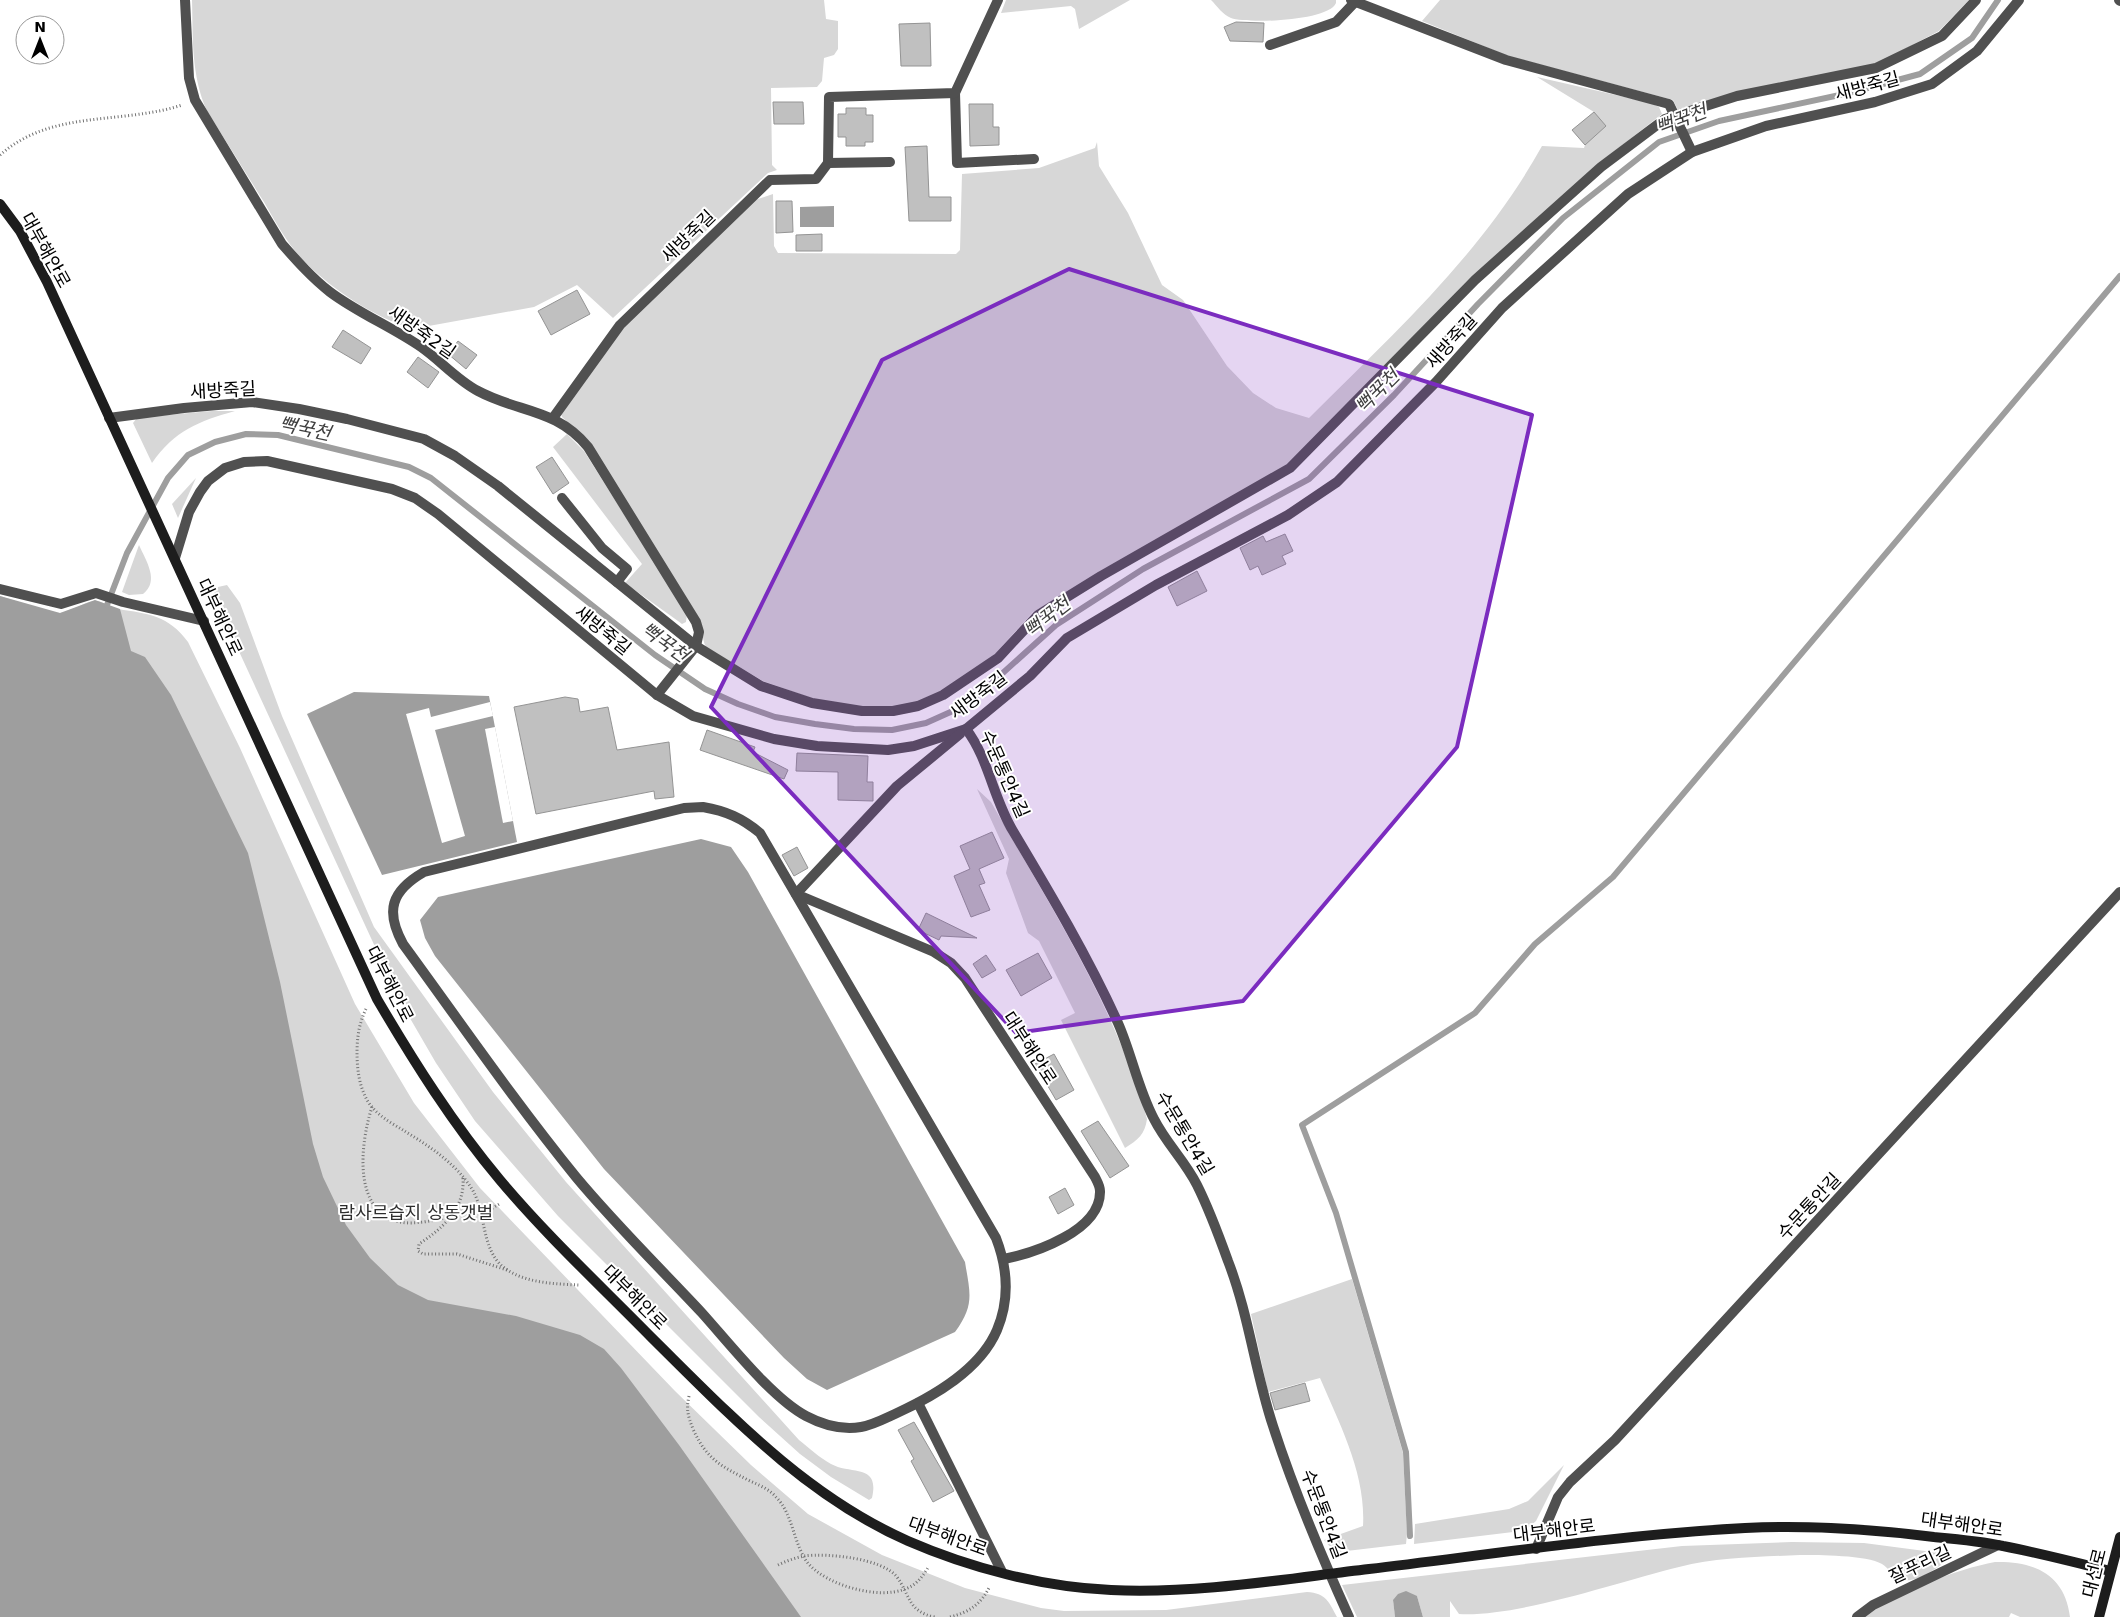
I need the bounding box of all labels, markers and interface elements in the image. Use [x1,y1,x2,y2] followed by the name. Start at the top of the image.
[15,15,65,65] north arrow
[34,19,46,35] text: N
[1832,67,1902,105] street label: 새방죽길
[1653,99,1711,139] water label: 뻑꾹천
[657,205,719,267] street label: 새방죽길
[17,209,75,291] street label: 대부해안로
[384,301,460,363] street label: 새방죽2길
[1421,309,1481,373] street label: 새방죽길
[1351,364,1404,417] water label: 뻑꾹천
[189,378,257,402] street label: 새방죽길
[277,412,334,445] water label: 뻑꾹천
[193,575,247,659] street label: 대부해안로
[1020,591,1076,642] water label: 뻑꾹천
[571,601,635,659] street label: 새방죽길
[637,618,694,667] water label: 뻑꾹천
[945,667,1011,723] street label: 새방죽길
[976,727,1034,821] street label: 수문통안4길
[362,942,418,1026] street label: 대부해안로
[999,1008,1061,1088] street label: 대부해안로
[1152,1087,1218,1179] street label: 수문통안4길
[1773,1169,1845,1243] street label: 수문통안길
[339,1202,493,1223] park label: 람사르습지 상동갯벌
[598,1260,672,1334] street label: 대부해안로
[1297,1466,1351,1562] street label: 수문통안4길
[1920,1508,2004,1540] street label: 대부해안로
[905,1512,991,1560] street label: 대부해안로
[1512,1515,1596,1545] street label: 대부해안로
[1886,1540,1954,1588] street label: 잘푸리길
[2078,1546,2110,1600] street label: 대선로

